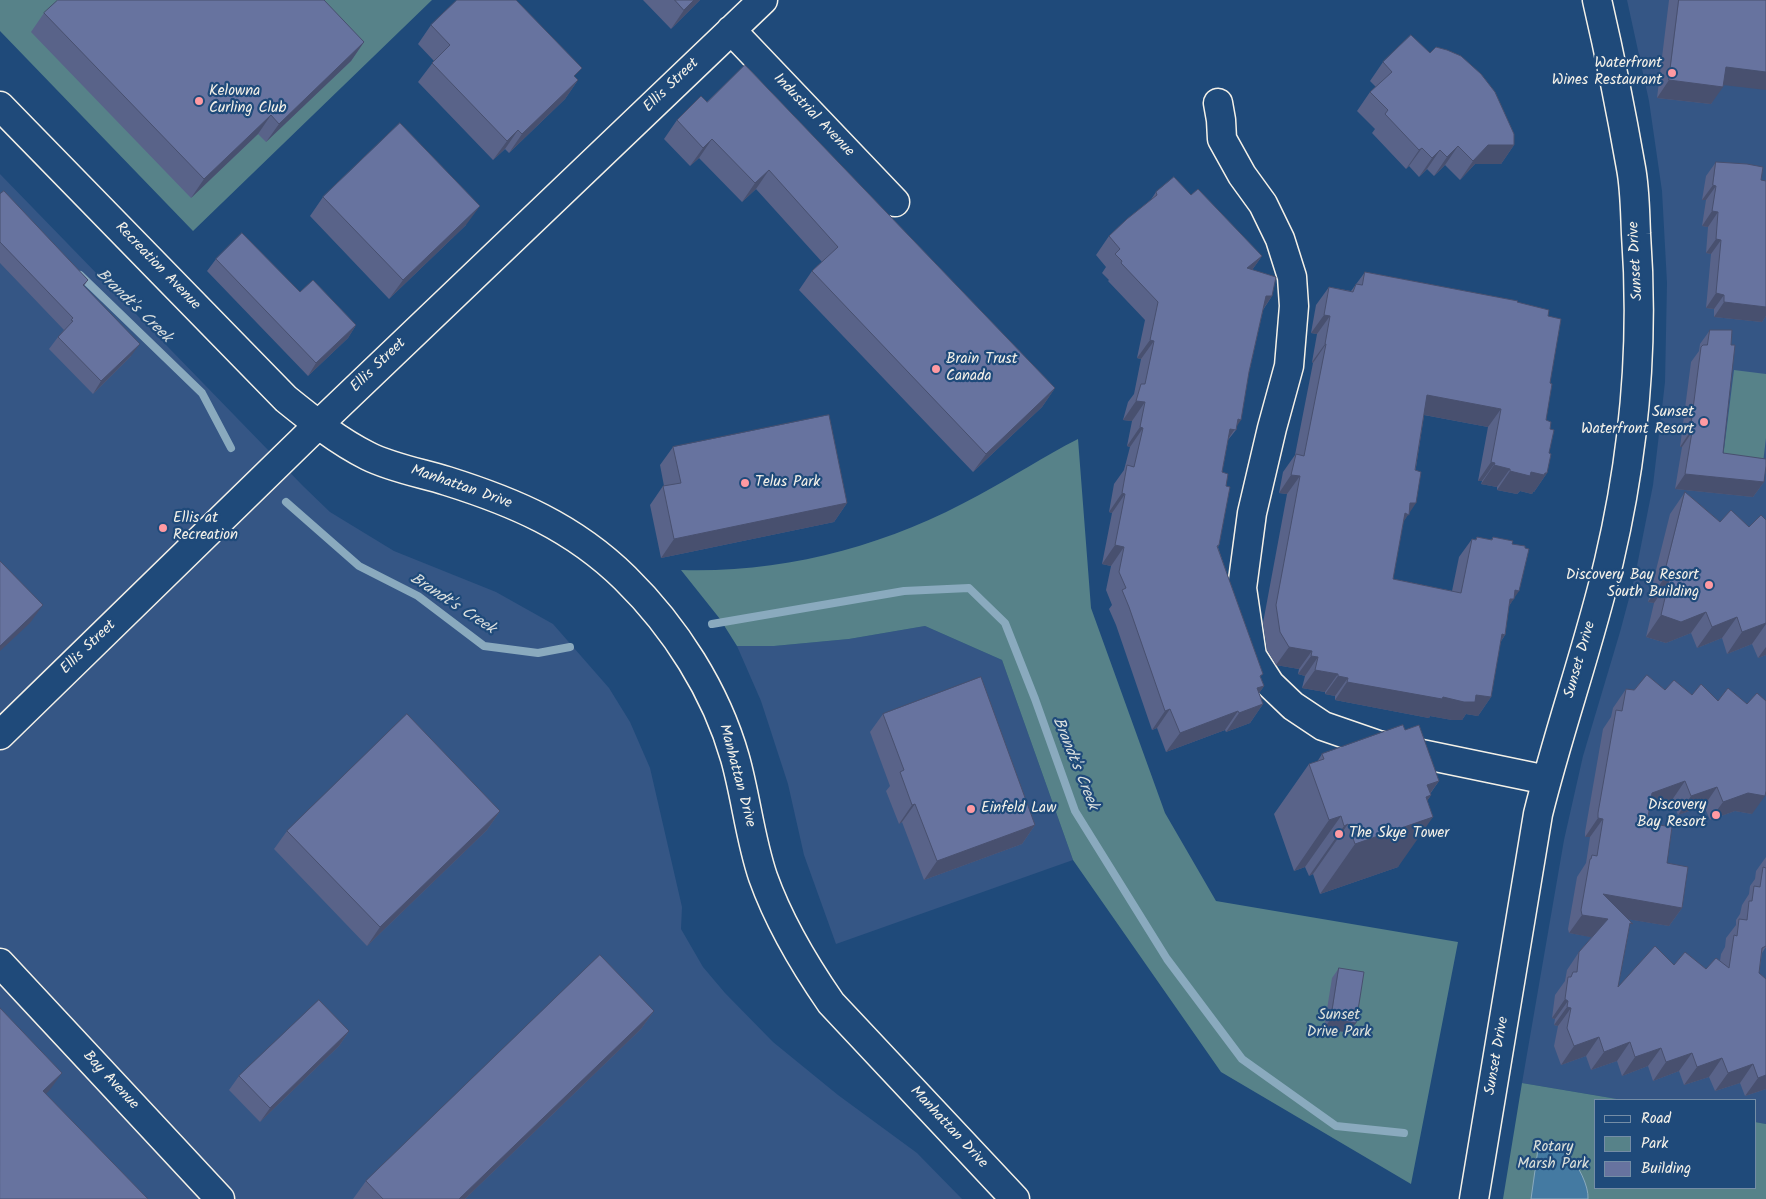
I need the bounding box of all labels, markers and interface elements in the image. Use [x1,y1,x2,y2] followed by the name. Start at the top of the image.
[641,55,703,117] street label: Ellis Street
[1552,55,1662,90] place label: Waterfront Wines Restaurant
[1666,67,1678,79] marker: Waterfront Wines Restaurant
[769,71,857,161] street label: Industrial Avenue
[209,83,286,118] place label: Kelowna Curling Club
[193,95,205,107] marker: Kelowna Curling Club
[110,219,204,315] street label: Recreation Avenue
[1626,221,1648,301] street label: Sunset Drive
[91,266,175,348] water label: Brandt's Creek
[348,335,410,397] street label: Ellis Street
[946,351,1018,386] place label: Brain Trust Canada
[930,363,942,375] marker: Brain Trust Canada
[1581,404,1694,439] place label: Sunset Waterfront Resort
[1698,416,1710,428] marker: Sunset Waterfront Resort
[408,462,514,514] street label: Manhattan Drive
[755,474,820,492] place label: Telus Park
[739,477,751,489] marker: Telus Park
[173,510,238,545] place label: Ellis at Recreation
[157,522,169,534] marker: Ellis at Recreation
[1566,567,1699,602] place label: Discovery Bay Resort South Building
[406,570,498,640] water label: Brandt's Creek
[1703,579,1715,591] marker: Discovery Bay Resort South Building
[58,617,120,679] street label: Ellis Street
[1561,619,1601,701] street label: Sunset Drive
[1047,715,1101,813] water label: Brandt's Creek
[714,723,758,829] street label: Manhattan Drive
[1637,797,1706,832] place label: Discovery Bay Resort
[981,800,1056,818] place label: Einfeld Law
[965,803,977,815] marker: Einfeld Law
[1710,809,1722,821] marker: Discovery Bay Resort
[1349,825,1449,843] place label: The Skye Tower
[1333,828,1345,840] marker: The Skye Tower
[1307,1007,1371,1042] park label: Sunset Drive Park
[1482,1015,1514,1097] street label: Sunset Drive
[78,1048,142,1114] street label: Bay Avenue
[905,1083,991,1173] street label: Manhattan Drive
[1594,1099,1756,1189] legend
[1641,1107,1671,1131] text: Road
[1641,1132,1668,1156] text: Park
[1517,1139,1589,1174] park label: Rotary Marsh Park
[1641,1157,1691,1181] text: Building

